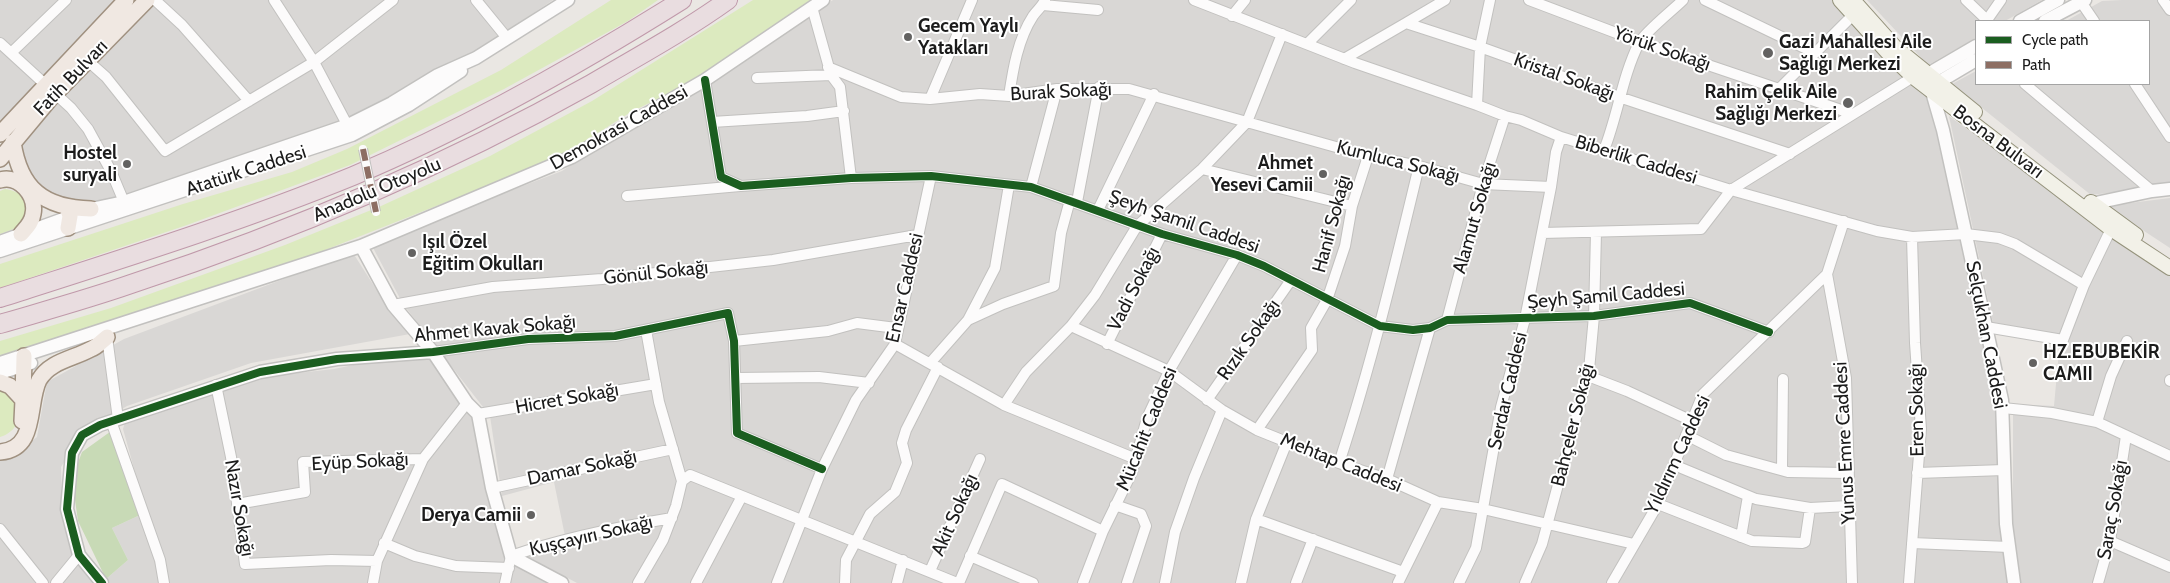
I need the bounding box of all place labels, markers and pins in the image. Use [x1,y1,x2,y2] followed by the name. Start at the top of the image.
[918,15,1019,59] place label: Gecem Yaylı Yatakları
[902,31,914,43] marker: Gecem Yaylı Yatakları
[1779,31,1932,75] place label: Gazi Mahallesi Aile Sağlığı Merkezi
[1761,46,1775,60] marker: Gazi Mahallesi Aile Sağlığı Merkezi
[1705,81,1837,125] place label: Rahim Çelik Aile Sağlığı Merkezi
[1841,96,1855,110] marker: Rahim Çelik Aile Sağlığı Merkezi
[63,142,117,186] place label: Hostel suryali
[1211,152,1313,196] place label: Ahmet Yesevi Camii
[121,158,133,170] marker: Hostel suryali
[1317,168,1329,180] marker: Ahmet Yesevi Camii
[422,231,543,275] place label: Işıl Özel Eğitim Okulları
[406,247,418,259] marker: Işıl Özel Eğitim Okulları
[2043,341,2160,385] place label: HZ.EBUBEKİR CAMII
[2027,357,2039,369] marker: HZ.EBUBEKİR CAMII
[421,504,521,526] place label: Derya Camii
[525,509,537,521] marker: Derya Camii

